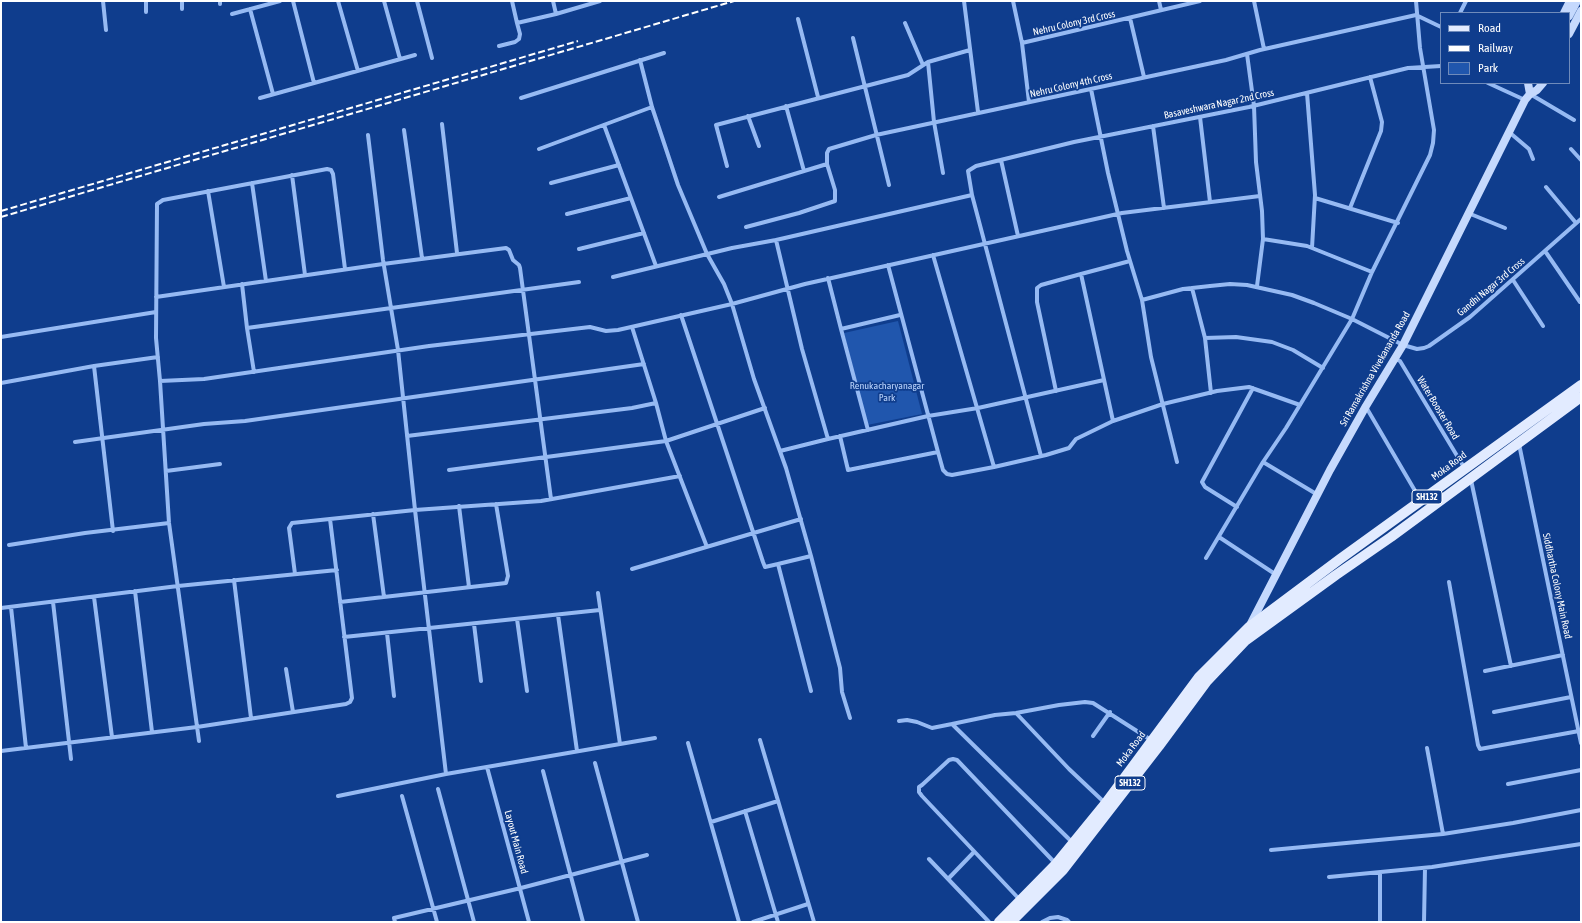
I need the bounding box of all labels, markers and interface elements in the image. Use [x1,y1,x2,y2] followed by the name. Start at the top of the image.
[1032,8,1116,38] street label: Nehru Colony 3rd Cross
[1440,12,1570,84] legend
[1478,21,1501,35] text: Road
[1478,41,1513,55] text: Railway
[1478,61,1498,75] text: Park
[1029,70,1113,100] street label: Nehru Colony 4th Cross
[1163,86,1275,122] street label: Basaveshwara Nagar 2nd Cross
[1455,255,1527,319] street label: Gandhi Nagar 3rd Cross
[1337,310,1413,428] street label: Sri Ramakrishna Vivekananda Road
[1414,374,1462,442] street label: Water Booster Road
[850,380,924,404] park label: Renukacharyanagar Park
[1429,449,1469,483] street label: Moka Road
[1412,490,1442,504] road number: SH132
[1540,532,1574,640] street label: Siddhartha Colony Main Road
[1114,729,1148,769] street label: Moka Road
[1115,776,1145,790] road number: SH132
[502,809,530,875] street label: Layout Main Road

